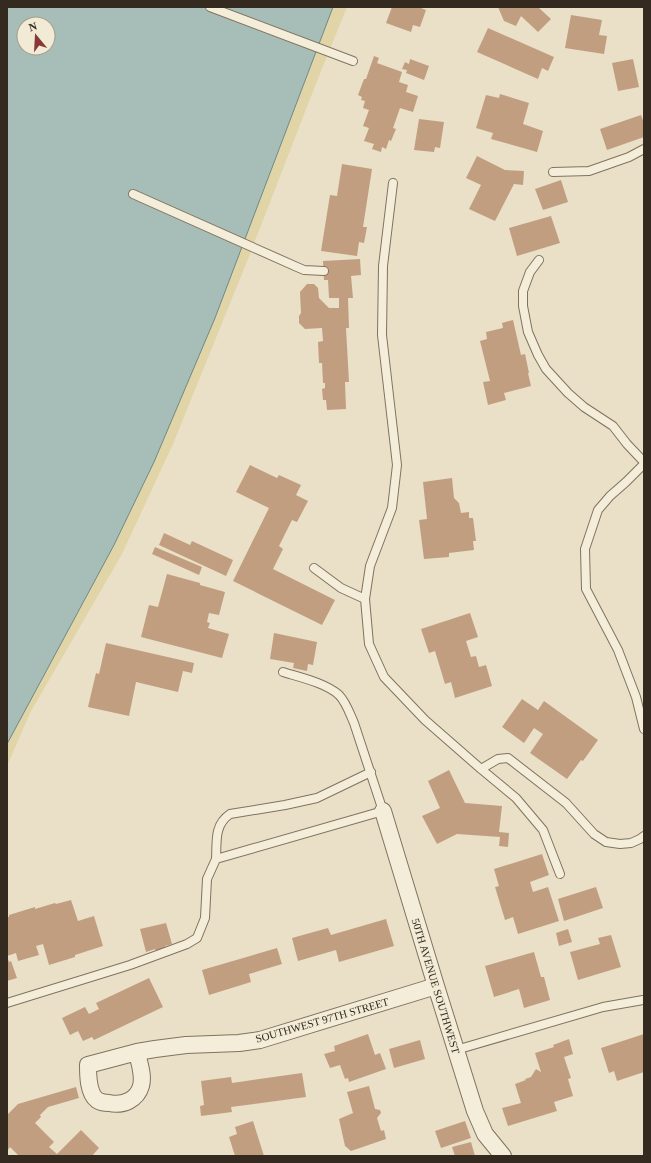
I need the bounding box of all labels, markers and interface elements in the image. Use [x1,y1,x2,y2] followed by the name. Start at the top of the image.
[16,16,56,56] north arrow
[27,20,39,33] text: N
[410,917,462,1055] street label: 50TH AVENUE SOUTHWEST
[254,995,390,1045] street label: SOUTHWEST 97TH STREET

